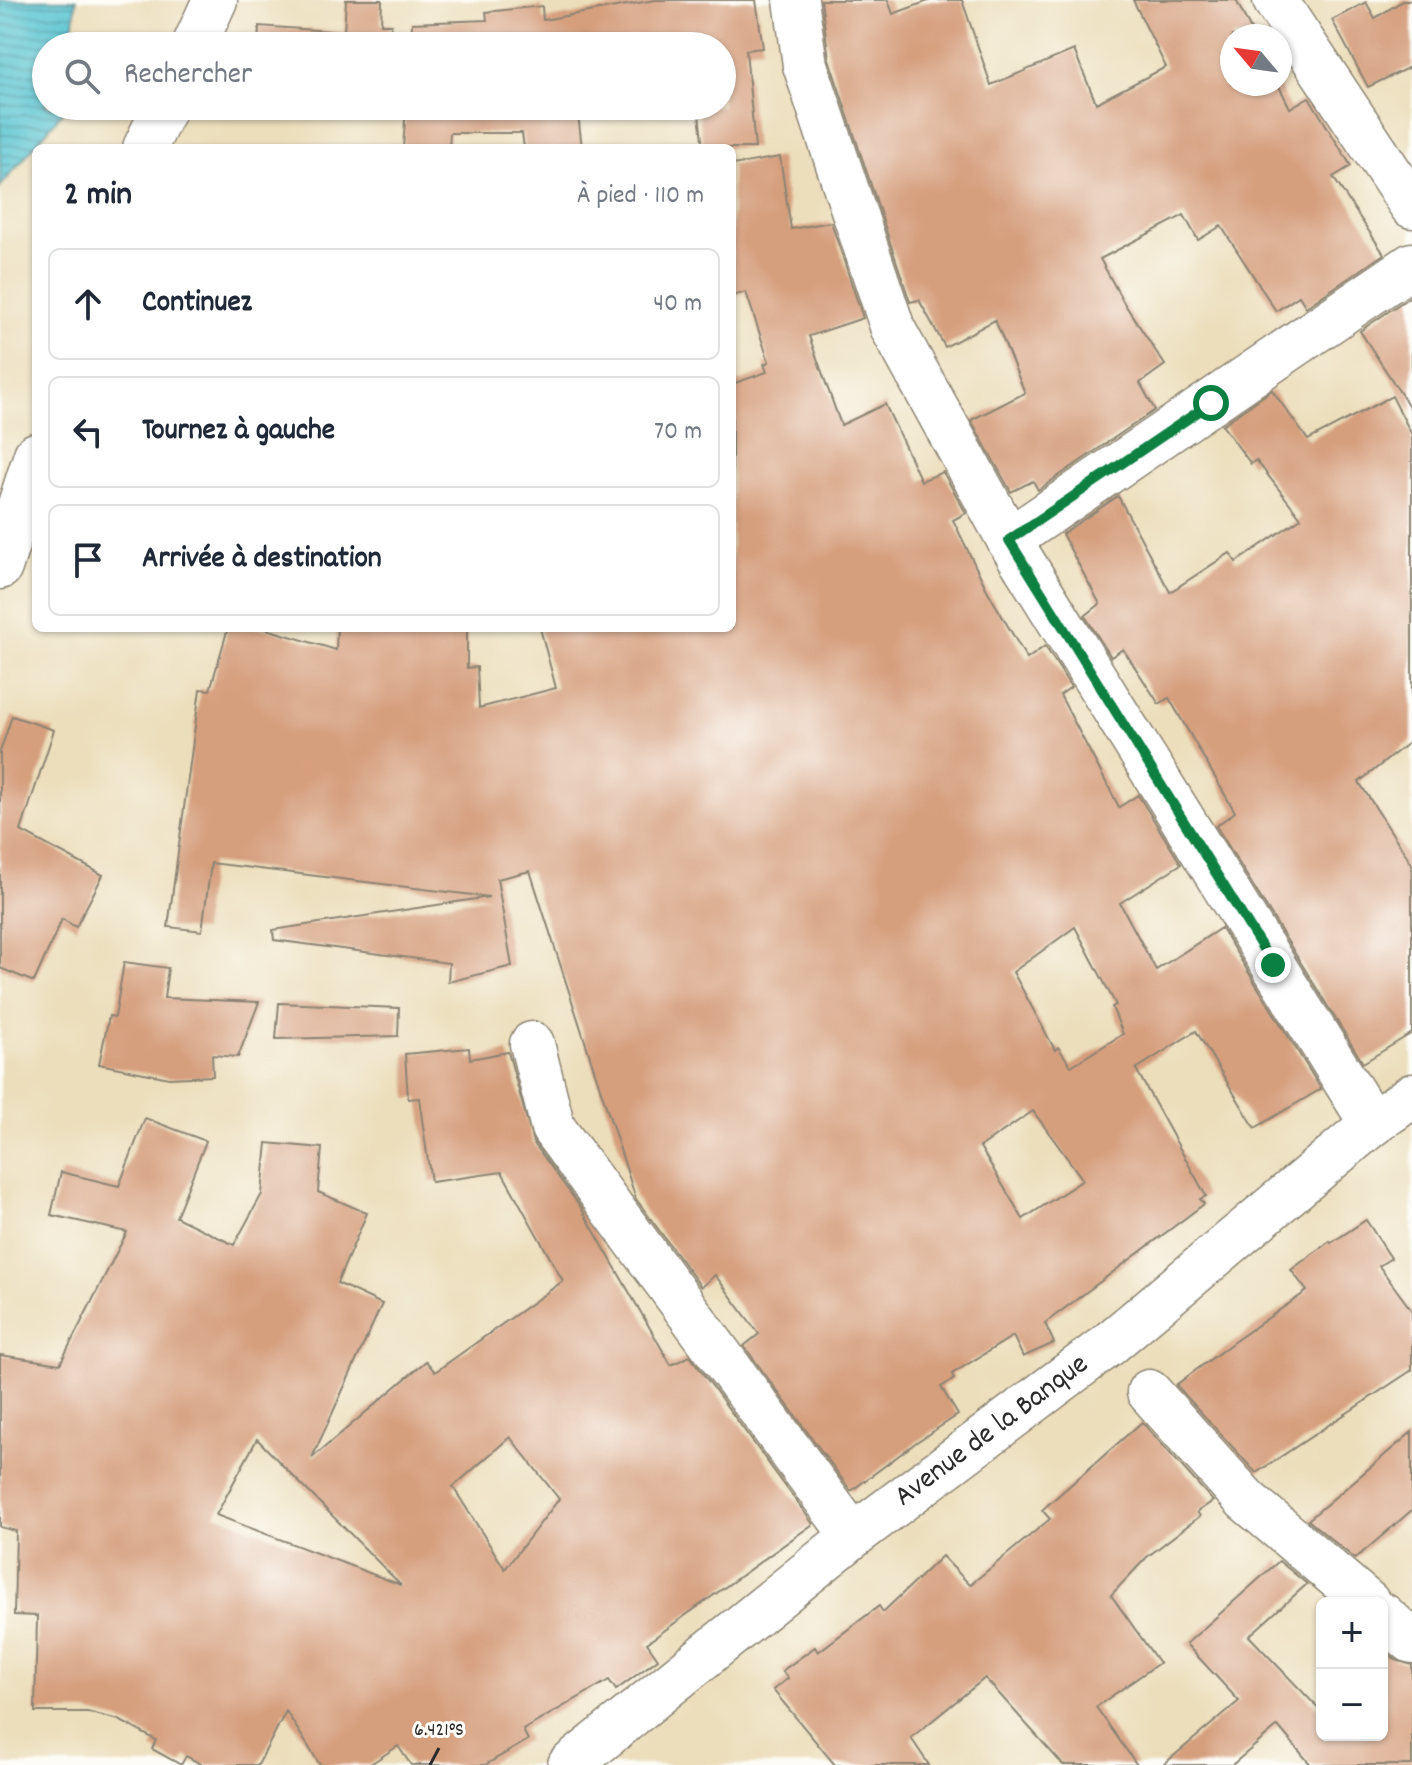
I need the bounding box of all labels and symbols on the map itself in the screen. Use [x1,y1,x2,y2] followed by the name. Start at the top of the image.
[1220,24,1292,96] north arrow
[1193,385,1229,421] route start
[1255,947,1291,983] route end
[886,1345,1098,1519] street label: Avenue de la Banque
[414,1717,464,1745] text: 6.421°S

